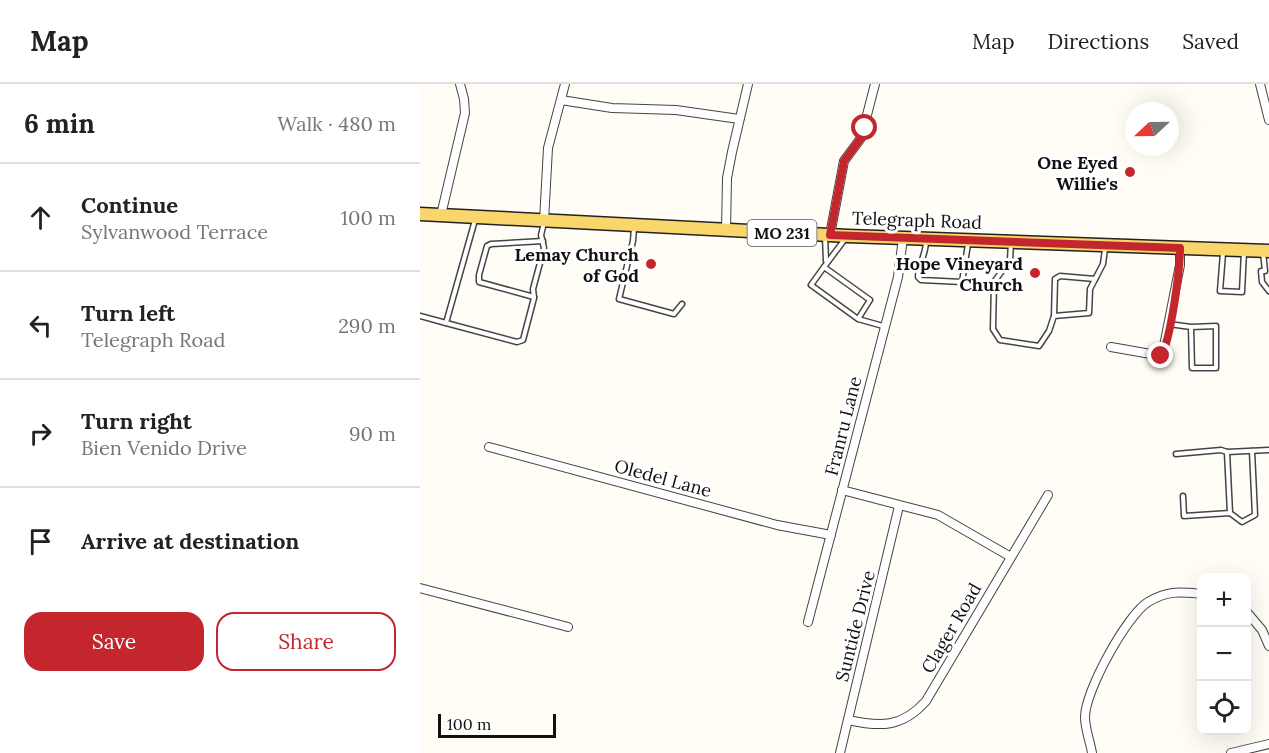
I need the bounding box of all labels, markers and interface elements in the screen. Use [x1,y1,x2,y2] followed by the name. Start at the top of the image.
[30,23,89,59] text: Map
[972,28,1015,55] text: Map
[1048,28,1149,55] text: Directions
[1182,28,1239,55] text: Saved
[1125,102,1179,156] north arrow
[24,107,95,140] text: 6 min
[277,111,396,136] text: Walk · 480 m
[851,114,877,140] route start
[1037,151,1118,195] place label: One Eyed Willie's
[1123,165,1137,179] marker: One Eyed Willie's
[81,191,178,219] text: Continue
[24,201,57,234] icon: ahead
[341,205,396,230] text: 100 m
[852,206,983,234] street label: Telegraph Road
[81,219,268,244] text: Sylvanwood Terrace
[748,220,817,246] road number: MO 231
[514,243,639,287] place label: Lemay Church of God
[896,252,1023,296] place label: Hope Vineyard Church
[644,257,658,271] marker: Lemay Church of God
[1028,266,1042,280] marker: Hope Vineyard Church
[81,299,175,327] text: Turn left
[24,309,57,342] icon: left
[338,313,396,338] text: 290 m
[81,327,225,352] text: Telegraph Road
[1147,342,1173,368] route end
[820,374,867,478] street label: Franru Lane
[81,407,192,435] text: Turn right
[24,417,57,450] icon: right
[349,421,396,446] text: 90 m
[81,435,247,460] text: Bien Venido Drive
[612,454,714,502] street label: Oledel Lane
[24,525,57,558] icon: arrive
[81,527,299,555] text: Arrive at destination
[830,568,880,684] street label: Suntide Drive
[1197,573,1251,735] map controls
[1197,573,1251,627] button: +
[916,578,986,677] street label: Clager Road
[24,612,204,671] button: Save
[216,612,396,671] button: Share
[1197,627,1251,681] button: −
[1197,681,1251,735] button: locate
[438,711,556,738] scale bar
[447,714,491,734] text: 100 m

